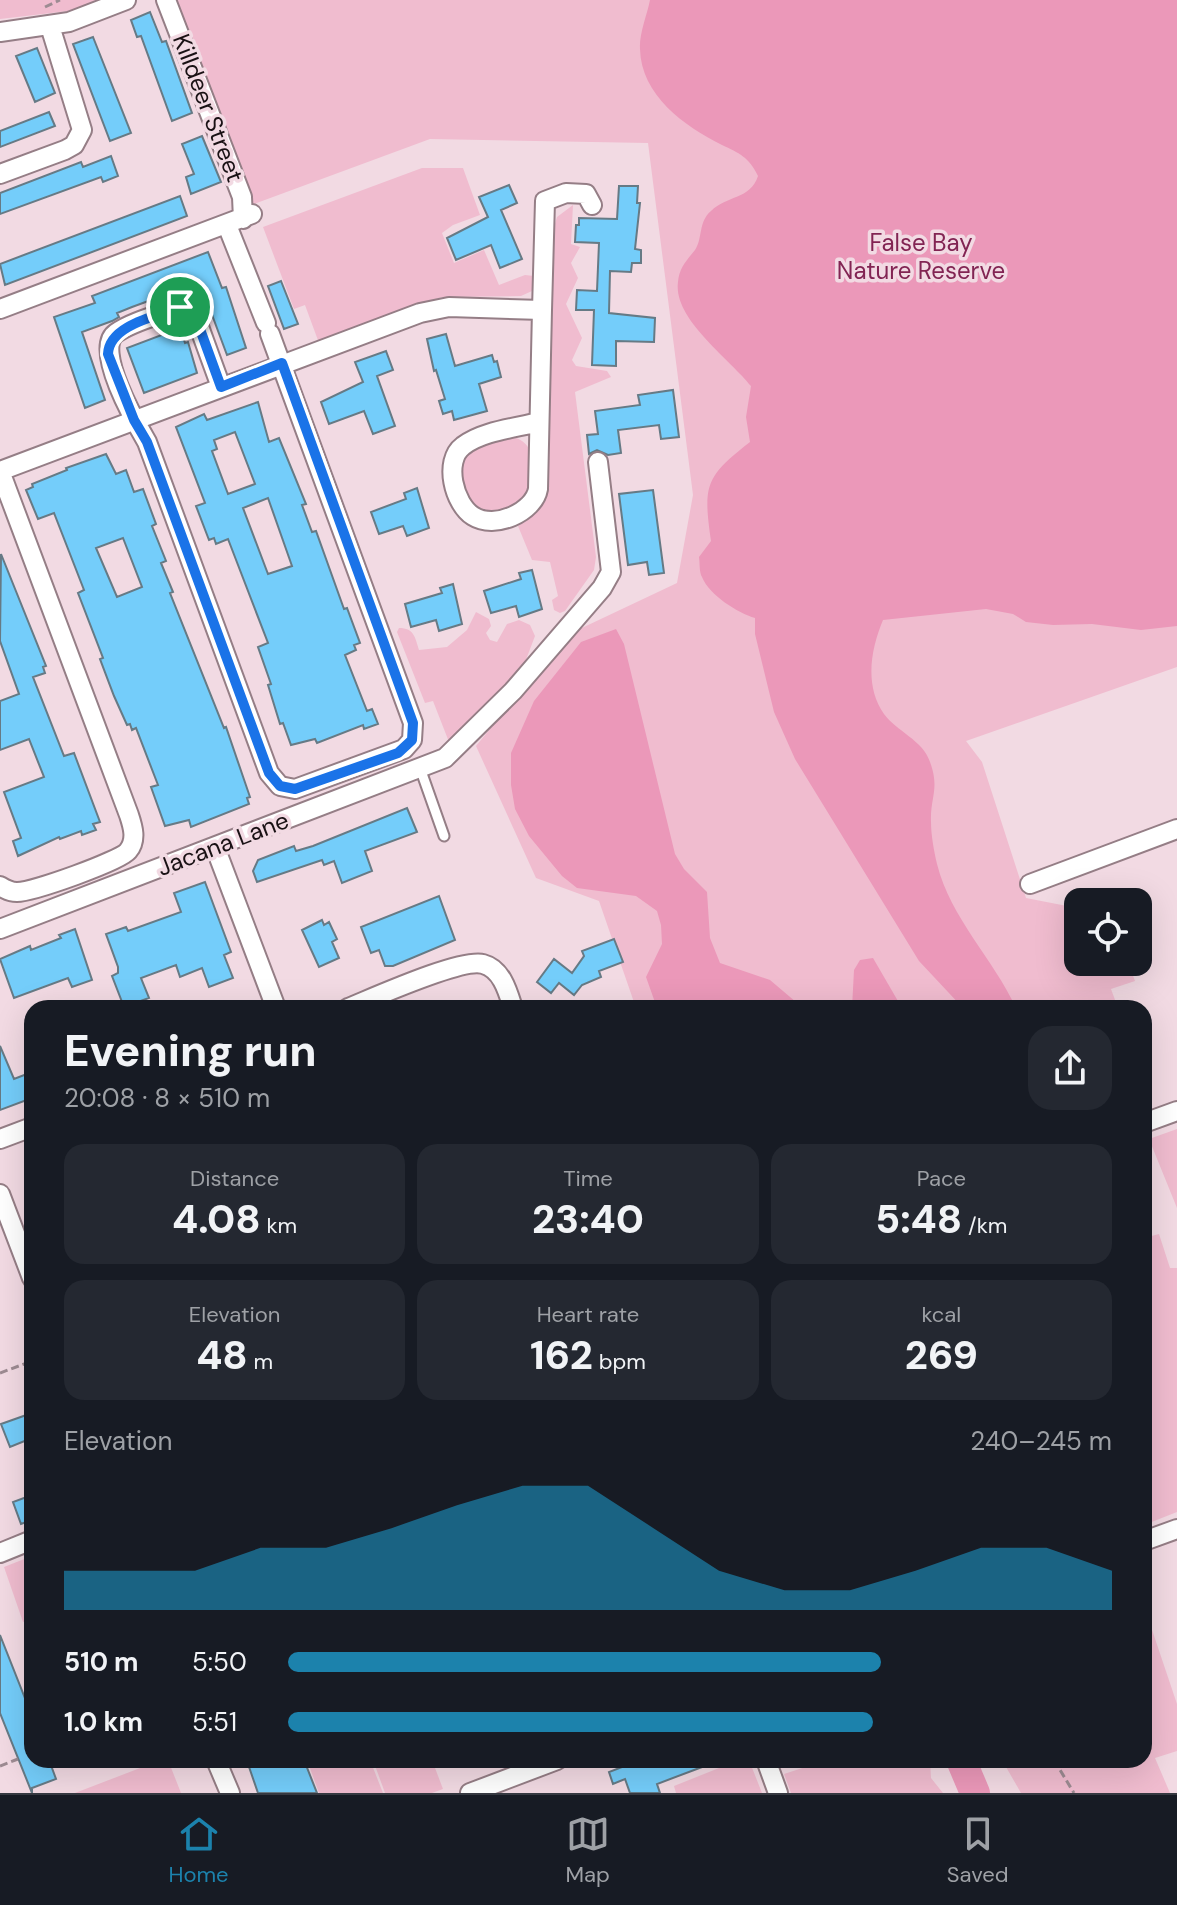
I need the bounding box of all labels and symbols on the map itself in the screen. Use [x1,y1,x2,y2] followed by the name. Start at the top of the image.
[166,29,251,186] street label: Killdeer Street
[837,227,1005,286] park label: False Bay Nature Reserve
[146,273,214,341] pin
[153,804,293,883] street label: Jacana Lane

